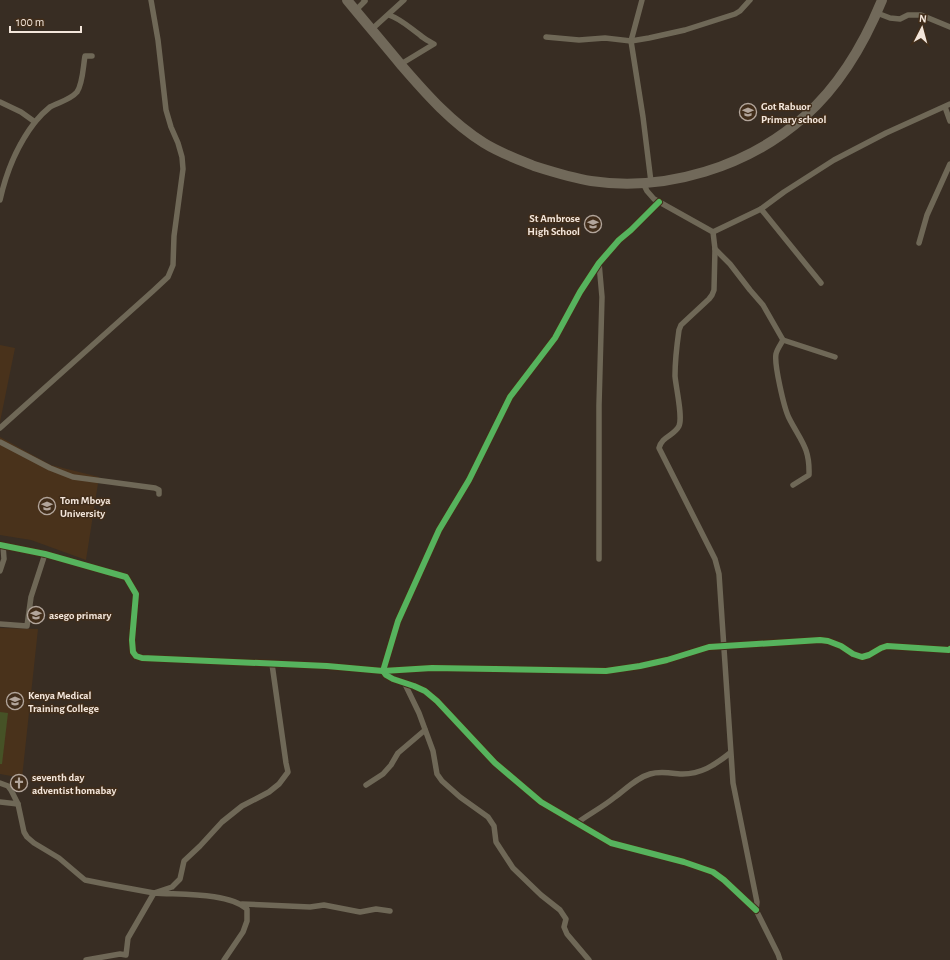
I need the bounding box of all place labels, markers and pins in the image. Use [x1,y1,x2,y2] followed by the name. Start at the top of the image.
[761,101,826,125] place label: Got Rabuor Primary school
[738,102,758,122] school or university icon: Got Rabuor Primary school
[527,213,580,237] place label: St Ambrose High School
[583,214,603,234] school or university icon: St Ambrose High School
[60,495,111,519] place label: Tom Mboya University
[37,496,57,516] school or university icon: Tom Mboya University
[26,605,46,625] school or university icon: asego primary
[49,610,111,621] place label: asego primary
[28,690,99,714] place label: Kenya Medical Training College
[5,691,25,711] school or university icon: Kenya Medical Training College
[32,772,116,796] place label: seventh day adventist homabay
[9,773,29,793] church icon: seventh day adventist homabay

